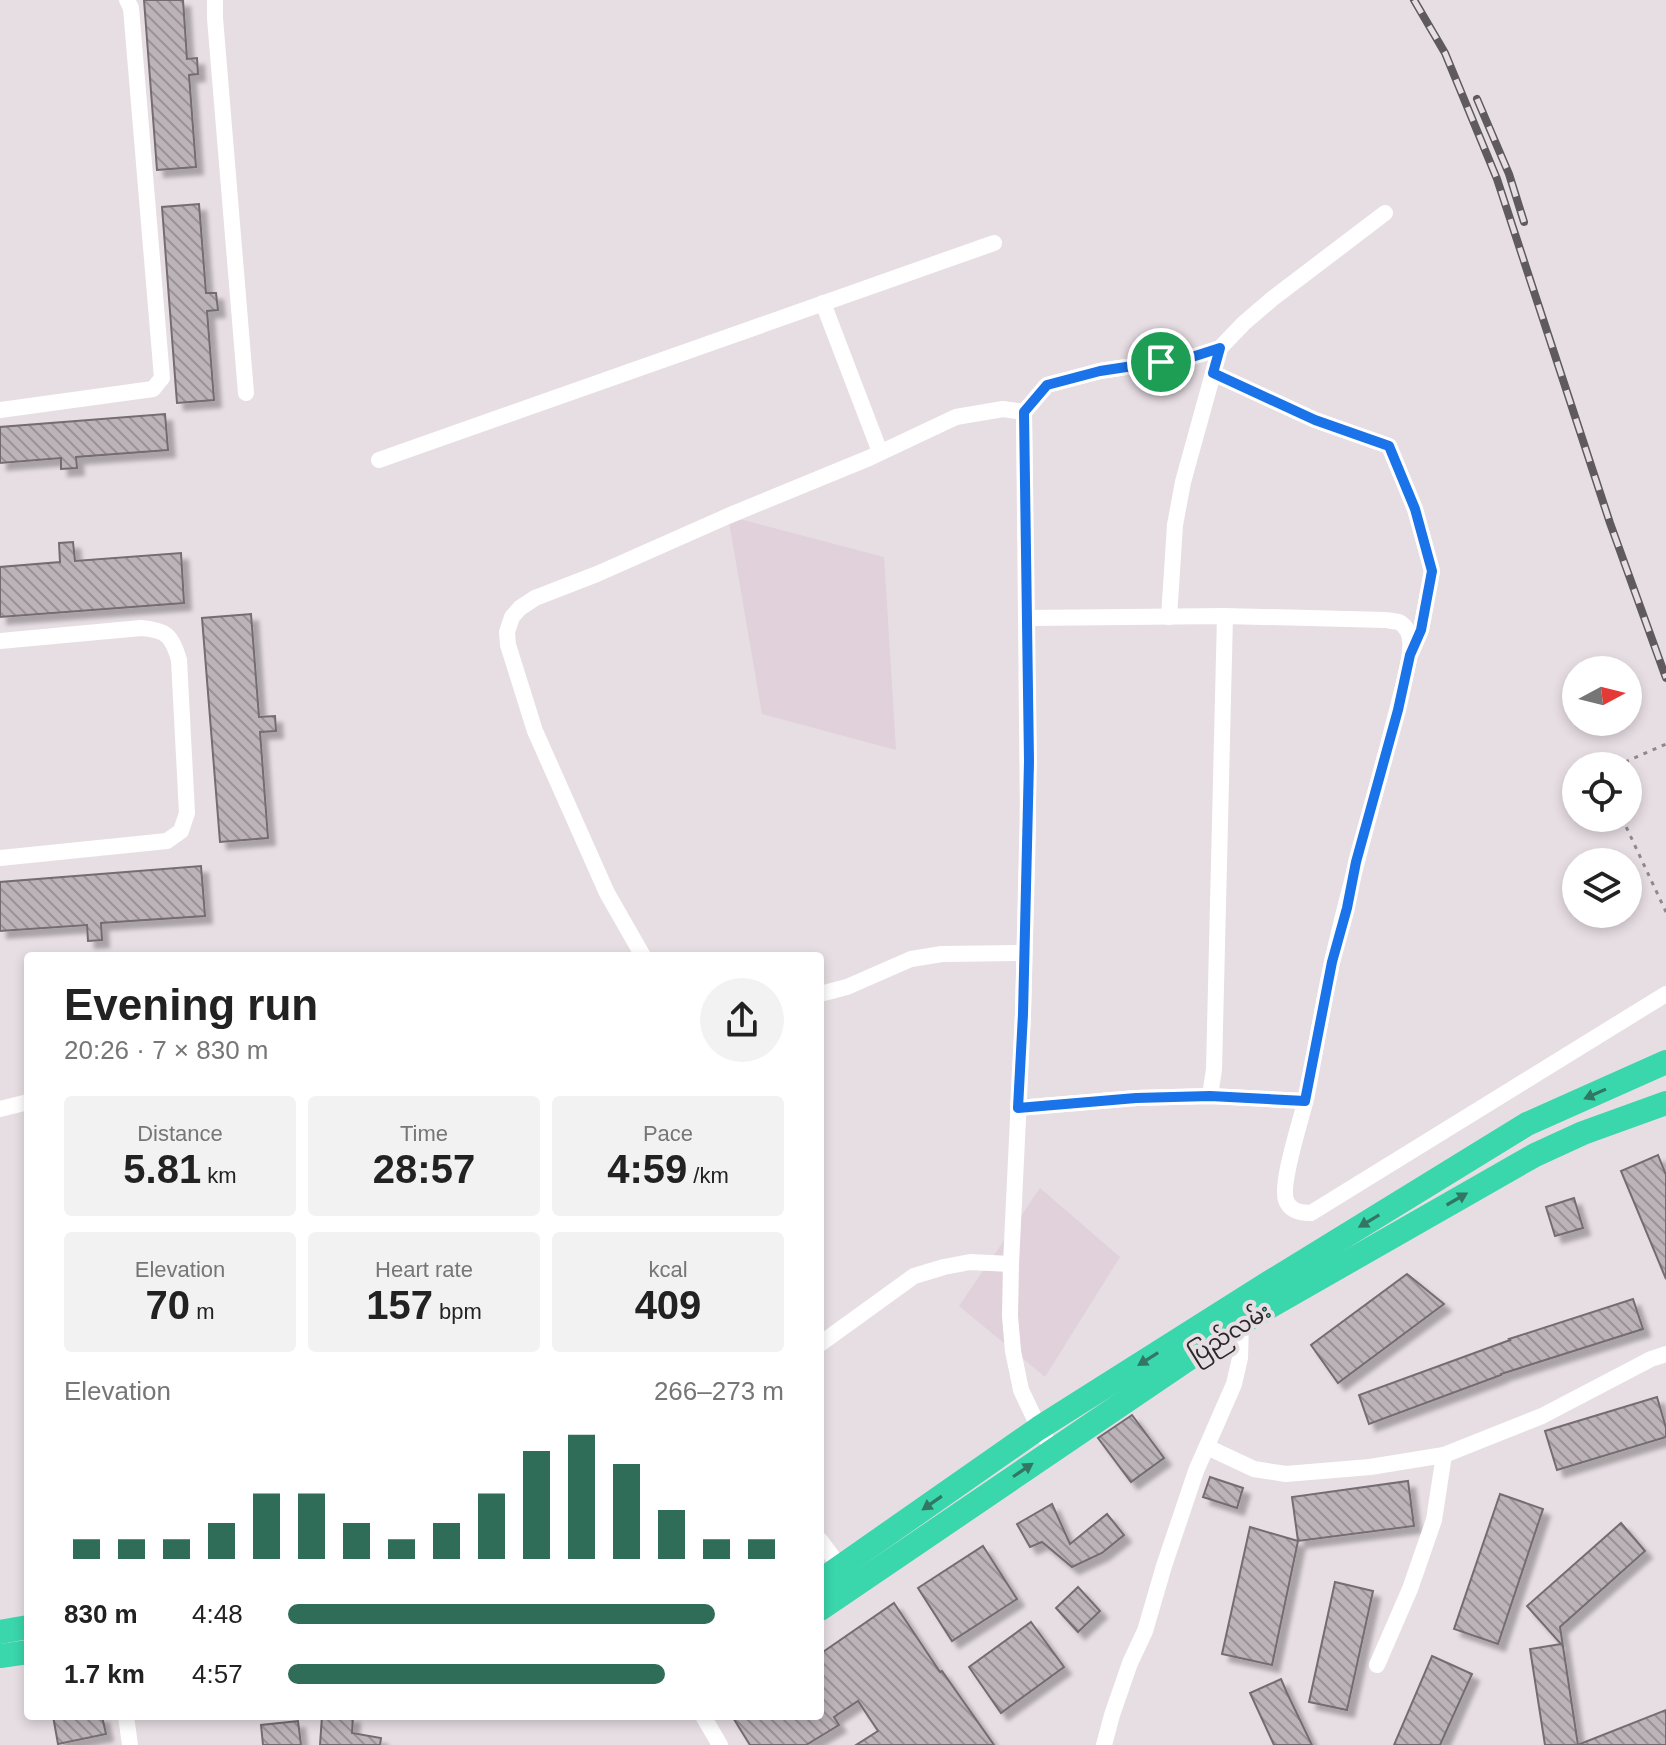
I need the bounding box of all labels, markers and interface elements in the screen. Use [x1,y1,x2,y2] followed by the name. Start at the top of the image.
[1127,328,1195,396] pin
[1139,340,1183,384] icon: arrive
[1562,656,1642,736] north arrow
[1562,656,1642,928] map controls
[1562,752,1642,832] button: locate
[1562,848,1642,928] button: layers
[700,978,784,1062] button: share
[64,980,318,1029] text: Evening run
[64,1035,269,1065] text: 20:26 · 7 × 830 m
[1583,1087,1606,1100] one-way arrow
[137,1121,223,1146] text: Distance
[400,1121,448,1146] text: Time
[643,1121,693,1146] text: Pace
[123,1147,201,1191] text: 5.81
[373,1147,475,1191] text: 28:57
[607,1147,687,1191] text: 4:59
[201,1163,237,1188] text: km
[687,1163,729,1188] text: /km
[1446,1192,1468,1206] one-way arrow
[1358,1214,1379,1229] one-way arrow
[135,1257,225,1282] text: Elevation
[375,1257,473,1282] text: Heart rate
[648,1257,688,1282] text: kcal
[146,1283,190,1327] text: 70
[366,1283,433,1327] text: 157
[635,1283,701,1327] text: 409
[1183,1296,1278,1372] street label: ပြည်လမ်း
[190,1299,214,1324] text: m
[433,1299,482,1324] text: bpm
[1137,1352,1159,1366] one-way arrow
[64,1376,171,1406] text: Elevation
[654,1376,784,1406] text: 266–273 m
[1012,1463,1034,1478] one-way arrow
[921,1495,942,1510] one-way arrow
[64,1599,138,1629] text: 830 m
[192,1599,243,1629] text: 4:48
[64,1659,145,1689] text: 1.7 km
[192,1659,243,1689] text: 4:57

